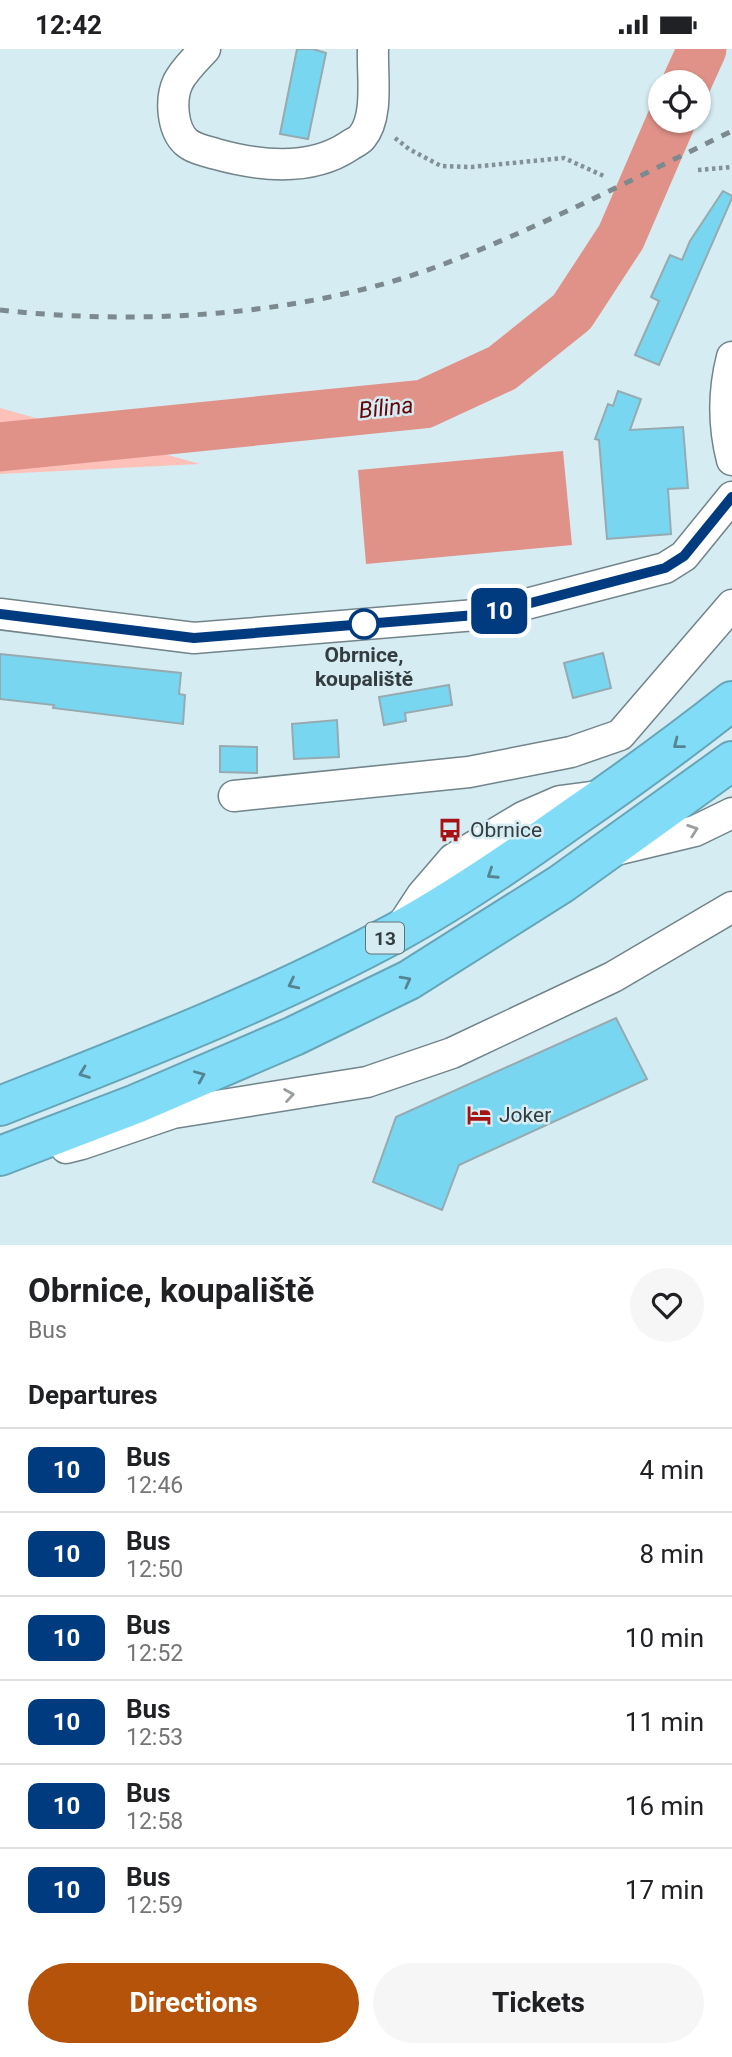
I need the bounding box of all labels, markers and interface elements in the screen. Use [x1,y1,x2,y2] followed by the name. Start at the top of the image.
[35,10,102,40] text: 12:42
[648,70,711,133] map controls
[648,70,711,133] button: locate
[357,392,415,424] water label: Bílina
[468,588,530,634] line badge: 10
[485,597,513,625] text: 10
[349,609,379,639] marker: Obrnice, koupaliště
[315,643,413,691] place label: Obrnice, koupaliště
[674,735,686,748] one-way arrow
[436,816,464,844] bus stop icon: Obrnice
[470,818,542,842] place label: Obrnice
[687,824,699,838] one-way arrow
[487,866,500,878] one-way arrow
[366,923,404,953] road number: 13
[288,976,300,990] one-way arrow
[399,976,411,989] one-way arrow
[78,1064,90,1078] one-way arrow
[193,1070,205,1084] one-way arrow
[283,1088,295,1103] one-way arrow
[465,1101,493,1129] hotel icon: Joker
[499,1103,551,1127] place label: Joker
[630,1268,704,1342] button: heart
[28,1271,314,1310] text: Obrnice, koupaliště
[28,1317,67,1344] text: Bus
[28,1380,158,1410] text: Departures
[126,1442,171,1472] text: Bus
[639,1455,704,1485] text: 4 min
[53,1456,80,1484] text: 10
[126,1472,183,1499] text: 12:46
[126,1526,171,1556] text: Bus
[639,1539,704,1569] text: 8 min
[53,1540,80,1568] text: 10
[126,1556,183,1583] text: 12:50
[126,1610,171,1640] text: Bus
[625,1623,704,1653] text: 10 min
[53,1624,80,1652] text: 10
[126,1640,183,1667] text: 12:52
[126,1694,171,1724] text: Bus
[625,1707,704,1737] text: 11 min
[53,1708,80,1736] text: 10
[126,1724,183,1751] text: 12:53
[126,1778,171,1808] text: Bus
[625,1791,704,1821] text: 16 min
[53,1792,80,1820] text: 10
[126,1808,183,1835] text: 12:58
[126,1862,171,1892] text: Bus
[625,1875,704,1905] text: 17 min
[53,1876,80,1904] text: 10
[126,1892,183,1919] text: 12:59
[28,1963,359,2043] button: Directions
[373,1963,704,2043] button: Tickets

